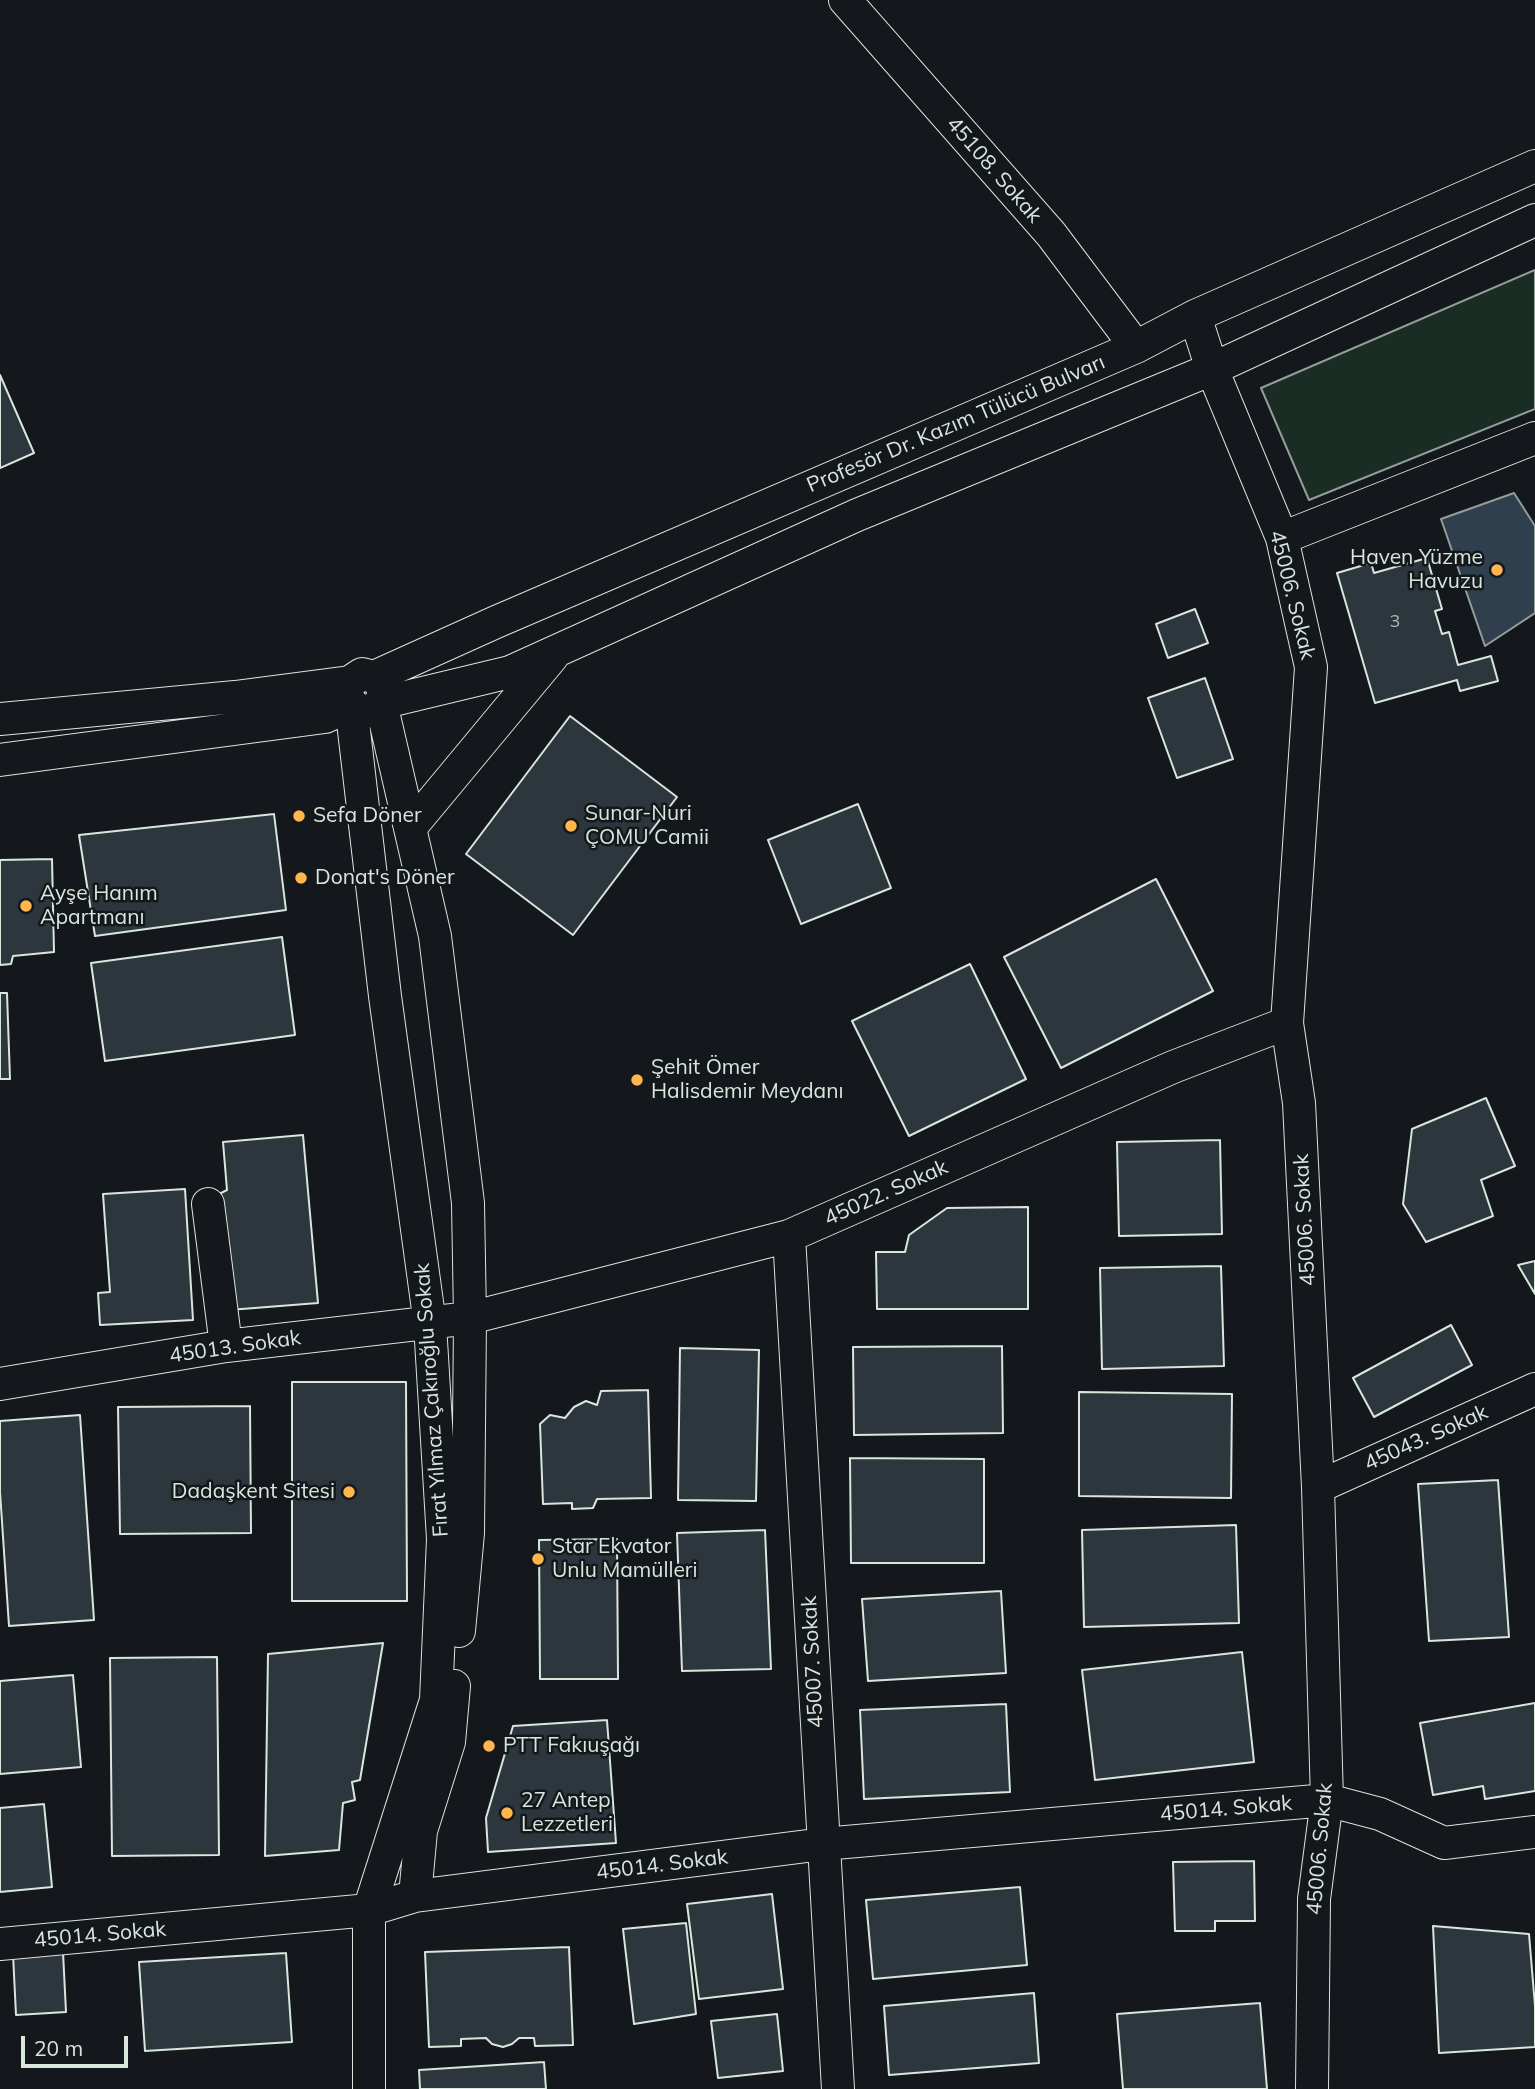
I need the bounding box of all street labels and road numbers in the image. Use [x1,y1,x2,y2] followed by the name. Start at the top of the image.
[941,112,1047,228] street label: 45108. Sokak
[803,350,1109,498] street label: Profesör Dr. Kazım Tülücü Bulvarı
[1264,528,1320,662] street label: 45006. Sokak
[1289,1153,1321,1287] street label: 45006. Sokak
[820,1155,952,1231] street label: 45022. Sokak
[410,1262,454,1538] street label: Fırat Yılmaz Çakıroğlu Sokak
[168,1325,302,1369] street label: 45013. Sokak
[1360,1400,1492,1476] street label: 45043. Sokak
[797,1595,829,1729] street label: 45007. Sokak
[1302,1782,1338,1916] street label: 45006. Sokak
[1159,1791,1293,1827] street label: 45014. Sokak
[595,1844,729,1886] street label: 45014. Sokak
[33,1917,167,1953] street label: 45014. Sokak

